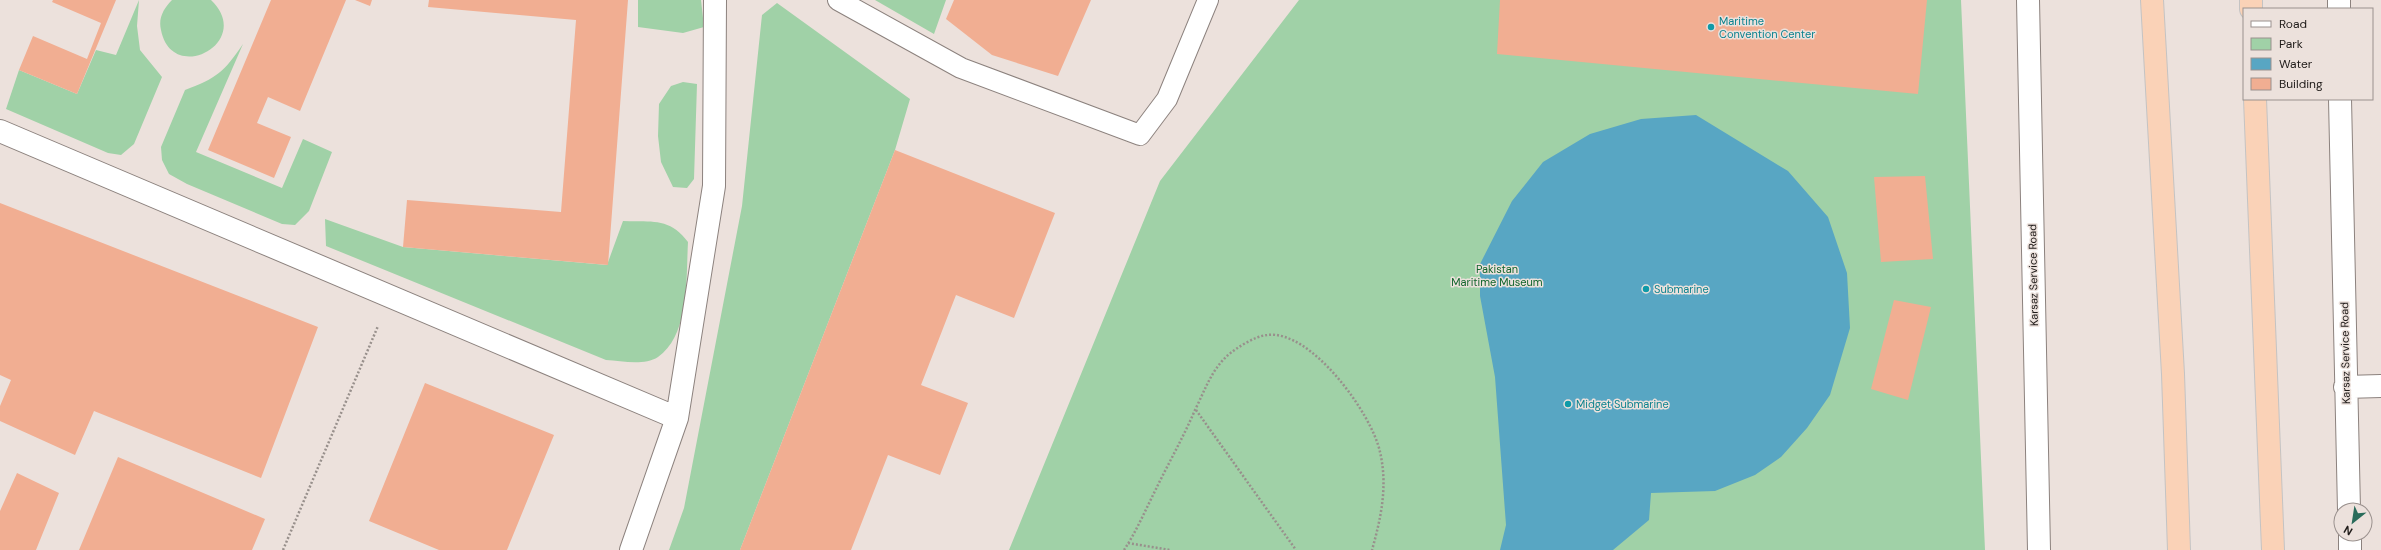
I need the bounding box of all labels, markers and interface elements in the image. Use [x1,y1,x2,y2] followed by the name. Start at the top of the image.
[2243,8,2373,100] legend
[1719,14,1815,41] place label: Maritime Convention Center
[2279,16,2307,32] text: Road
[1706,22,1716,32] marker: Maritime Convention Center
[2279,36,2303,52] text: Park
[2279,56,2313,72] text: Water
[2279,76,2323,92] text: Building
[2025,224,2041,326] street label: Karsaz Service Road
[1451,262,1543,289] park label: Pakistan Maritime Museum
[1654,282,1709,296] place label: Submarine
[1641,284,1651,294] marker: Submarine
[2337,302,2353,404] street label: Karsaz Service Road
[1576,397,1669,411] place label: Midget Submarine
[1563,399,1573,409] marker: Midget Submarine
[2333,502,2373,542] north arrow
[2341,523,2355,539] text: N

